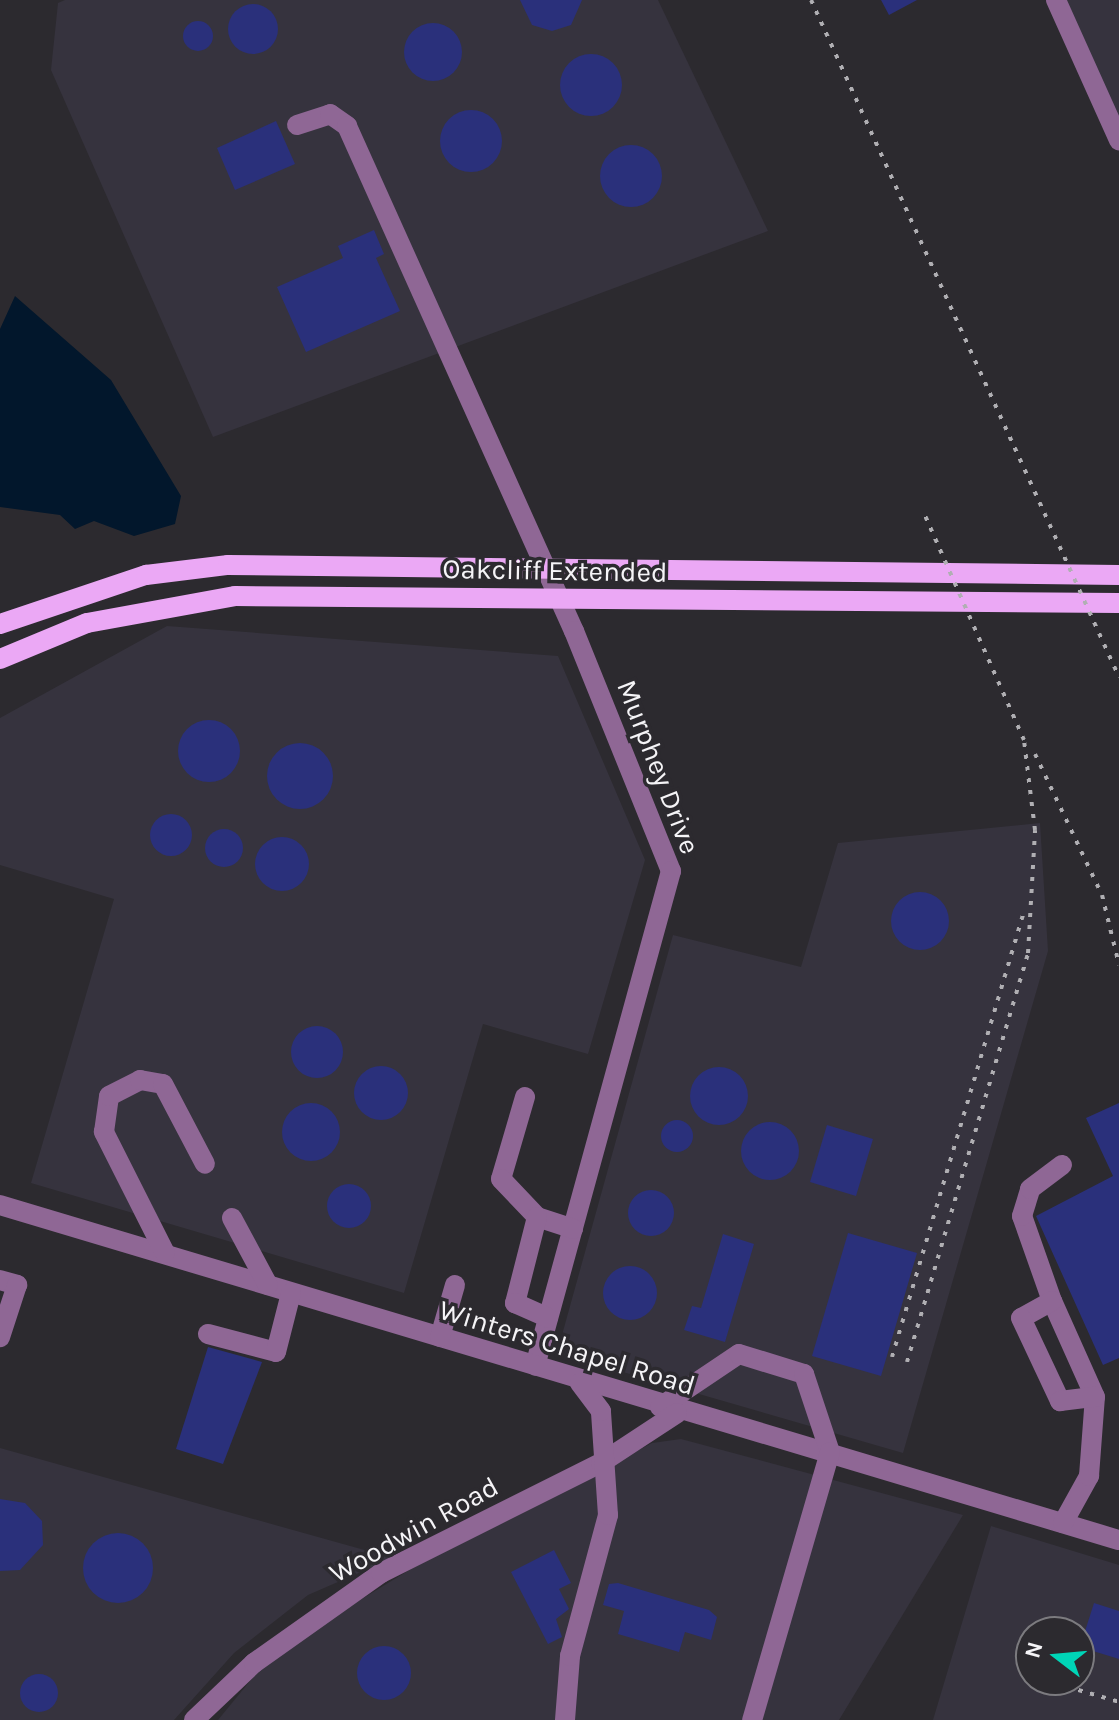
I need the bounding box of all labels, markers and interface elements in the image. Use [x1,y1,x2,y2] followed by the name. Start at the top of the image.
[442,552,668,590] street label: Oakcliff Extended
[609,675,707,859] street label: Murphey Drive
[435,1293,699,1403] street label: Winters Chapel Road
[324,1470,504,1590] street label: Woodwin Road
[1015,1616,1095,1696] north arrow
[1019,1639,1049,1661] text: N

